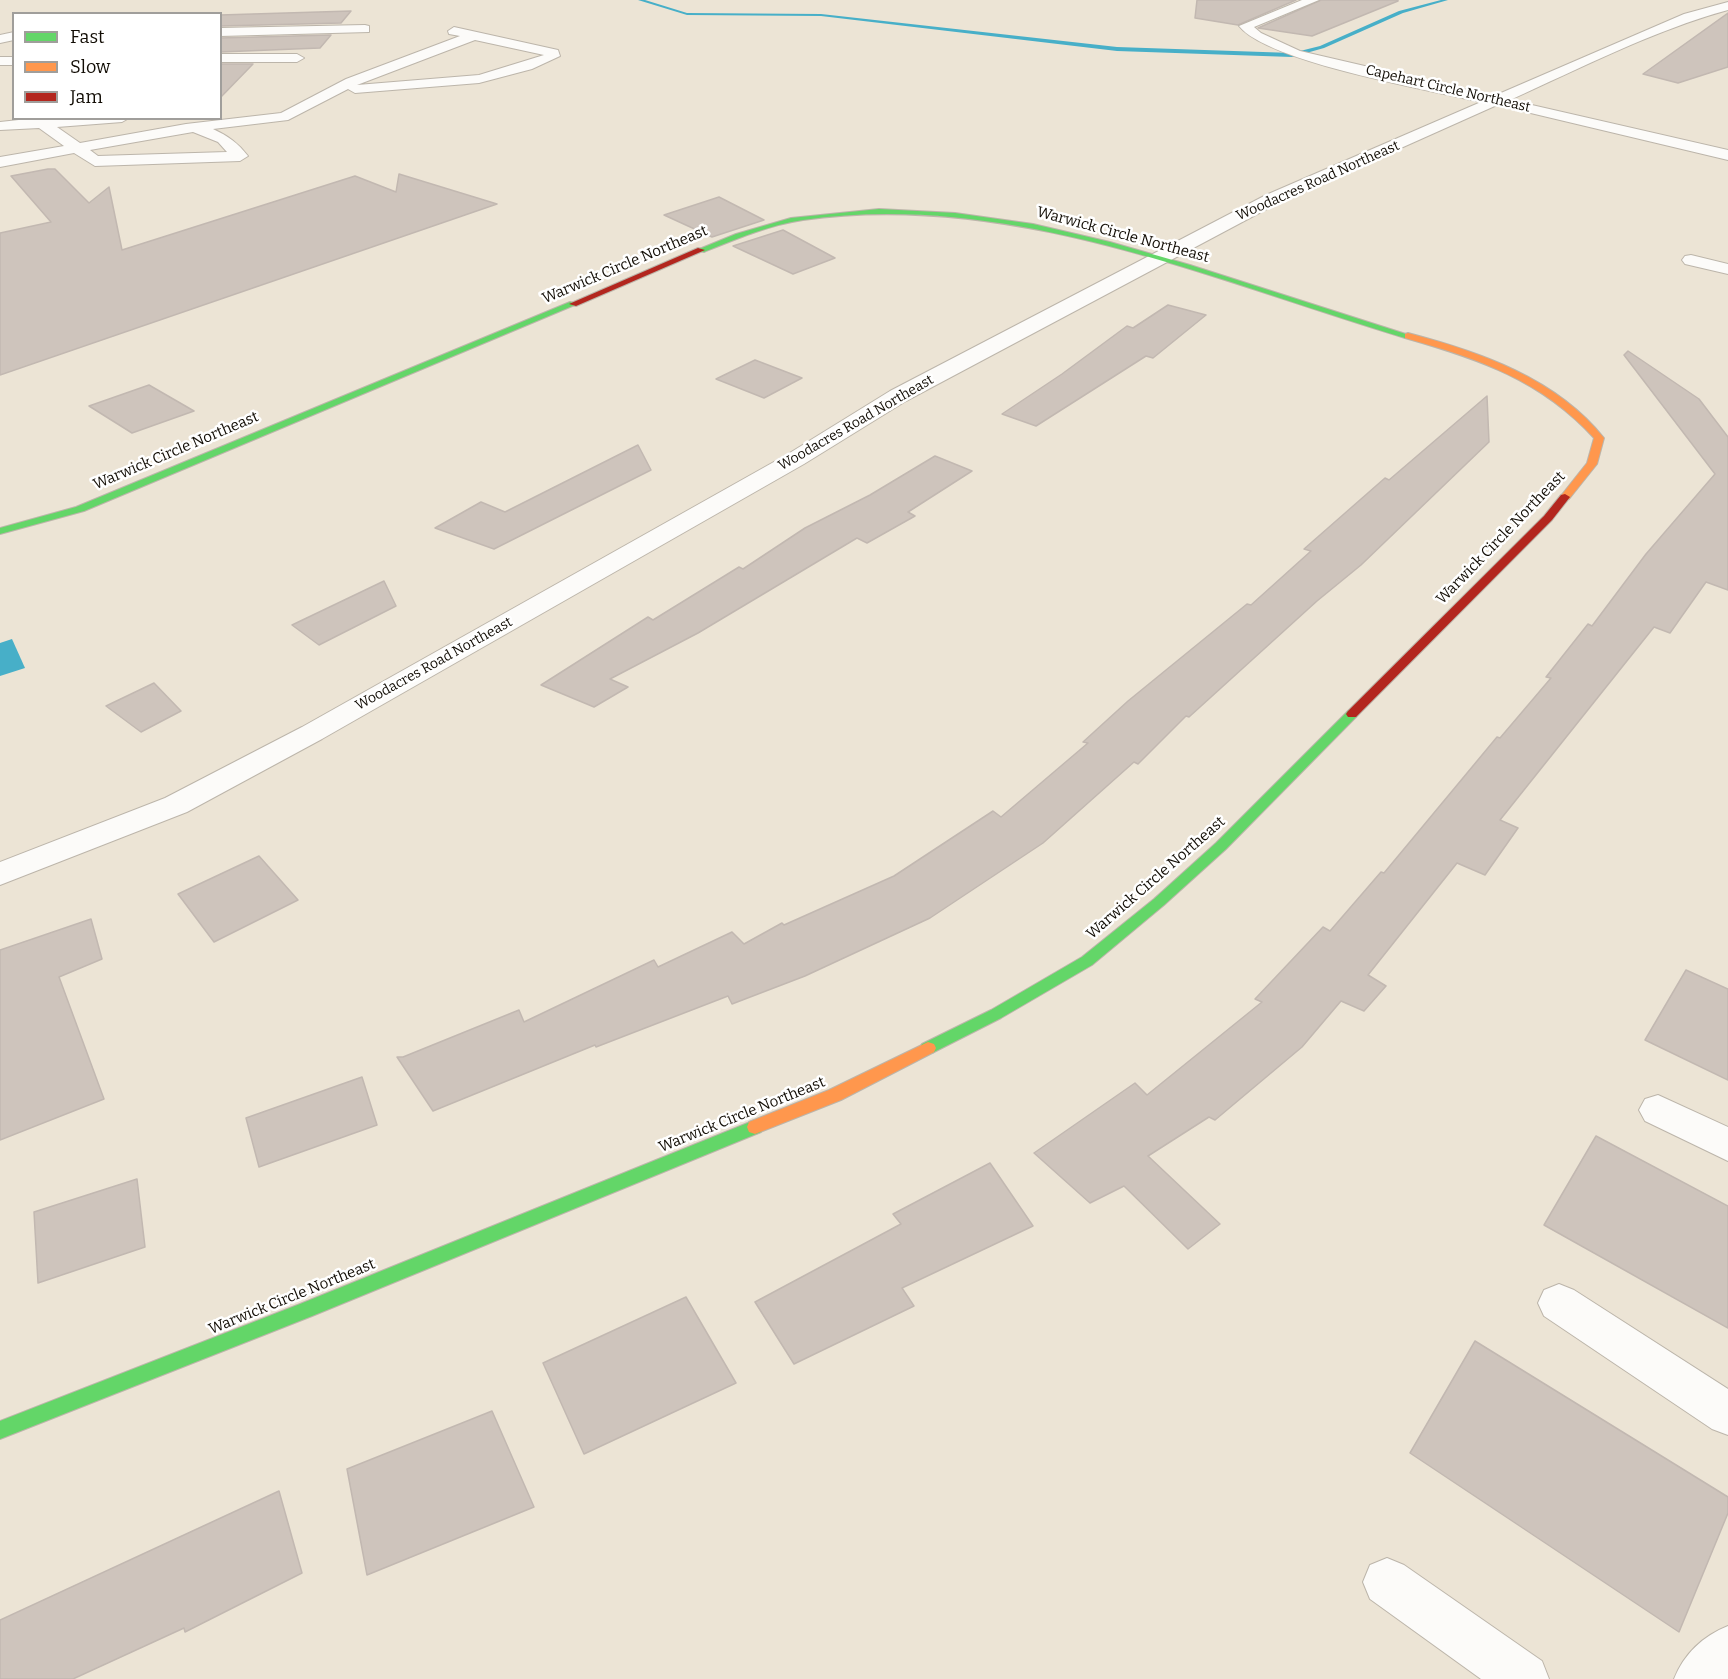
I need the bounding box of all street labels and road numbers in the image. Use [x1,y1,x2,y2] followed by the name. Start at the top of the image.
[1364,62,1532,116] street label: Capehart Circle Northeast
[1234,137,1402,225] street label: Woodacres Road Northeast
[1035,203,1211,267] street label: Warwick Circle Northeast
[540,222,710,308] street label: Warwick Circle Northeast
[775,372,937,474] street label: Woodacres Road Northeast
[91,408,261,494] street label: Warwick Circle Northeast
[1433,468,1569,608] street label: Warwick Circle Northeast
[353,614,515,714] street label: Woodacres Road Northeast
[1083,813,1229,943] street label: Warwick Circle Northeast
[656,1073,828,1157] street label: Warwick Circle Northeast
[206,1255,378,1339] street label: Warwick Circle Northeast

